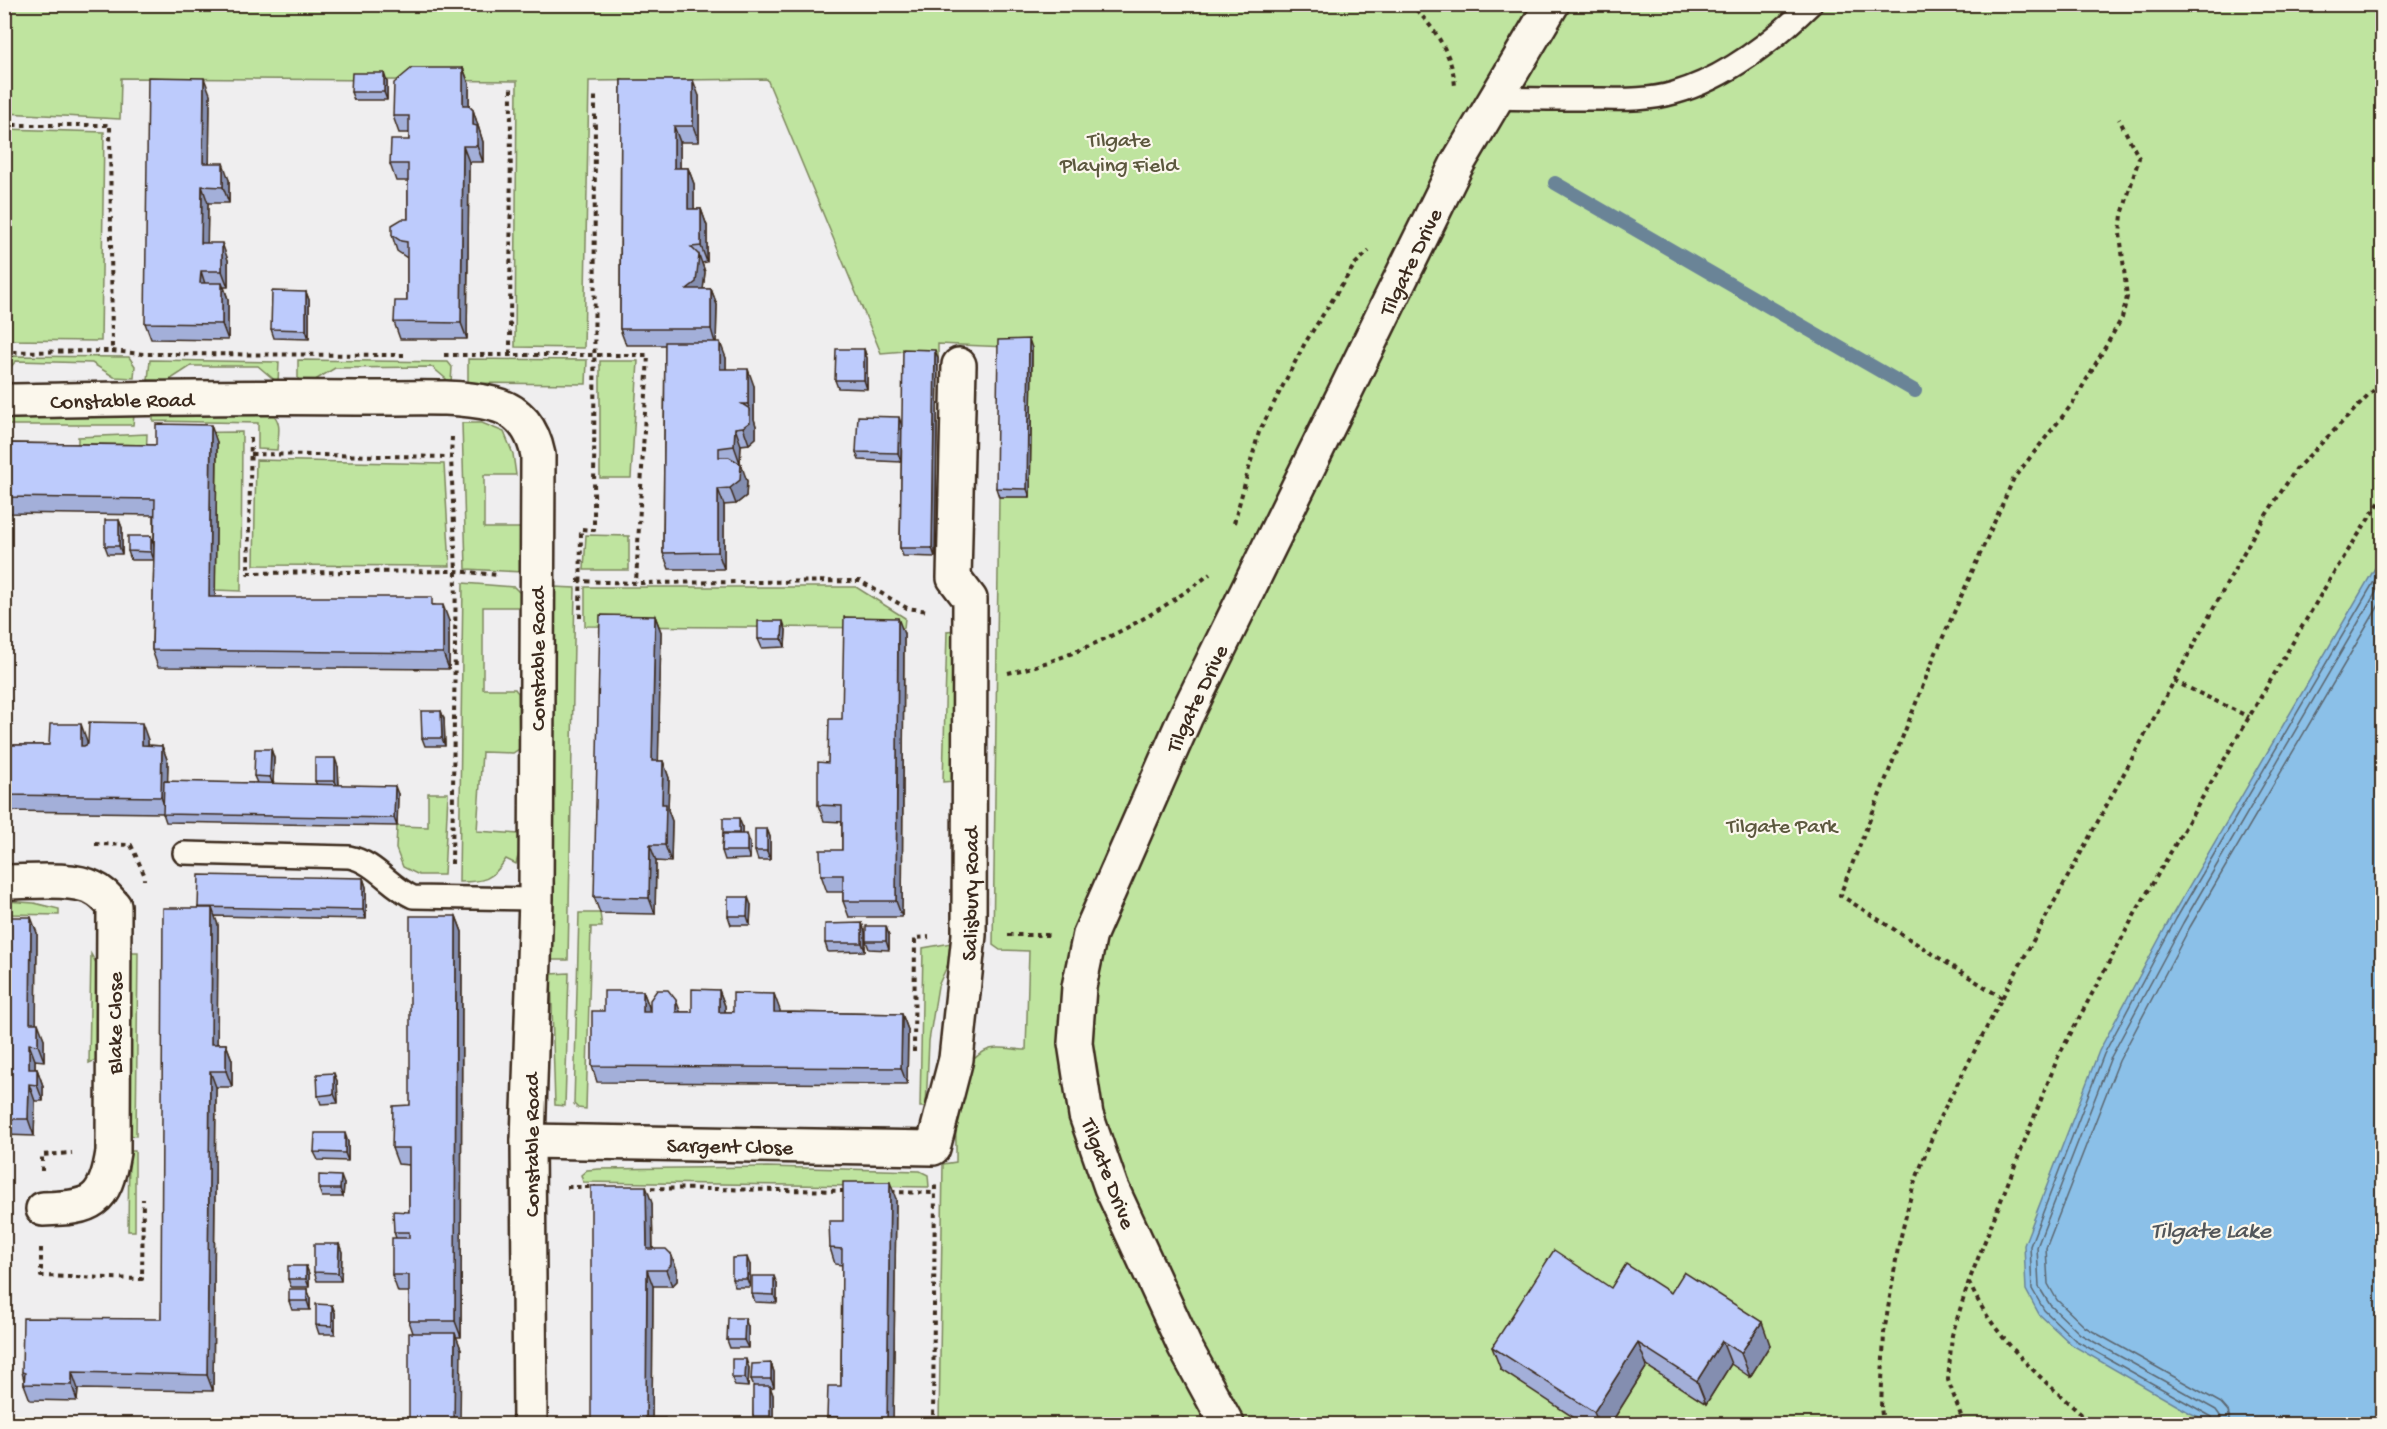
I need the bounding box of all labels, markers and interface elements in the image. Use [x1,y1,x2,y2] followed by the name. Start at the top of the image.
[1059,129,1180,180] park label: Tilgate Playing Field
[1375,205,1450,323] street label: Tilgate Drive
[50,389,196,417] street label: Constable Road
[527,585,553,731] street label: Constable Road
[1162,641,1236,759] street label: Tilgate Drive
[1725,815,1839,841] park label: Tilgate Park
[957,825,986,962] street label: Salisbury Road
[104,971,130,1075] street label: Blake Close
[521,1071,547,1217] street label: Constable Road
[1073,1114,1139,1234] street label: Tilgate Drive
[666,1134,794,1163] street label: Sargent Close
[2151,1218,2272,1247] water label: Tilgate Lake

